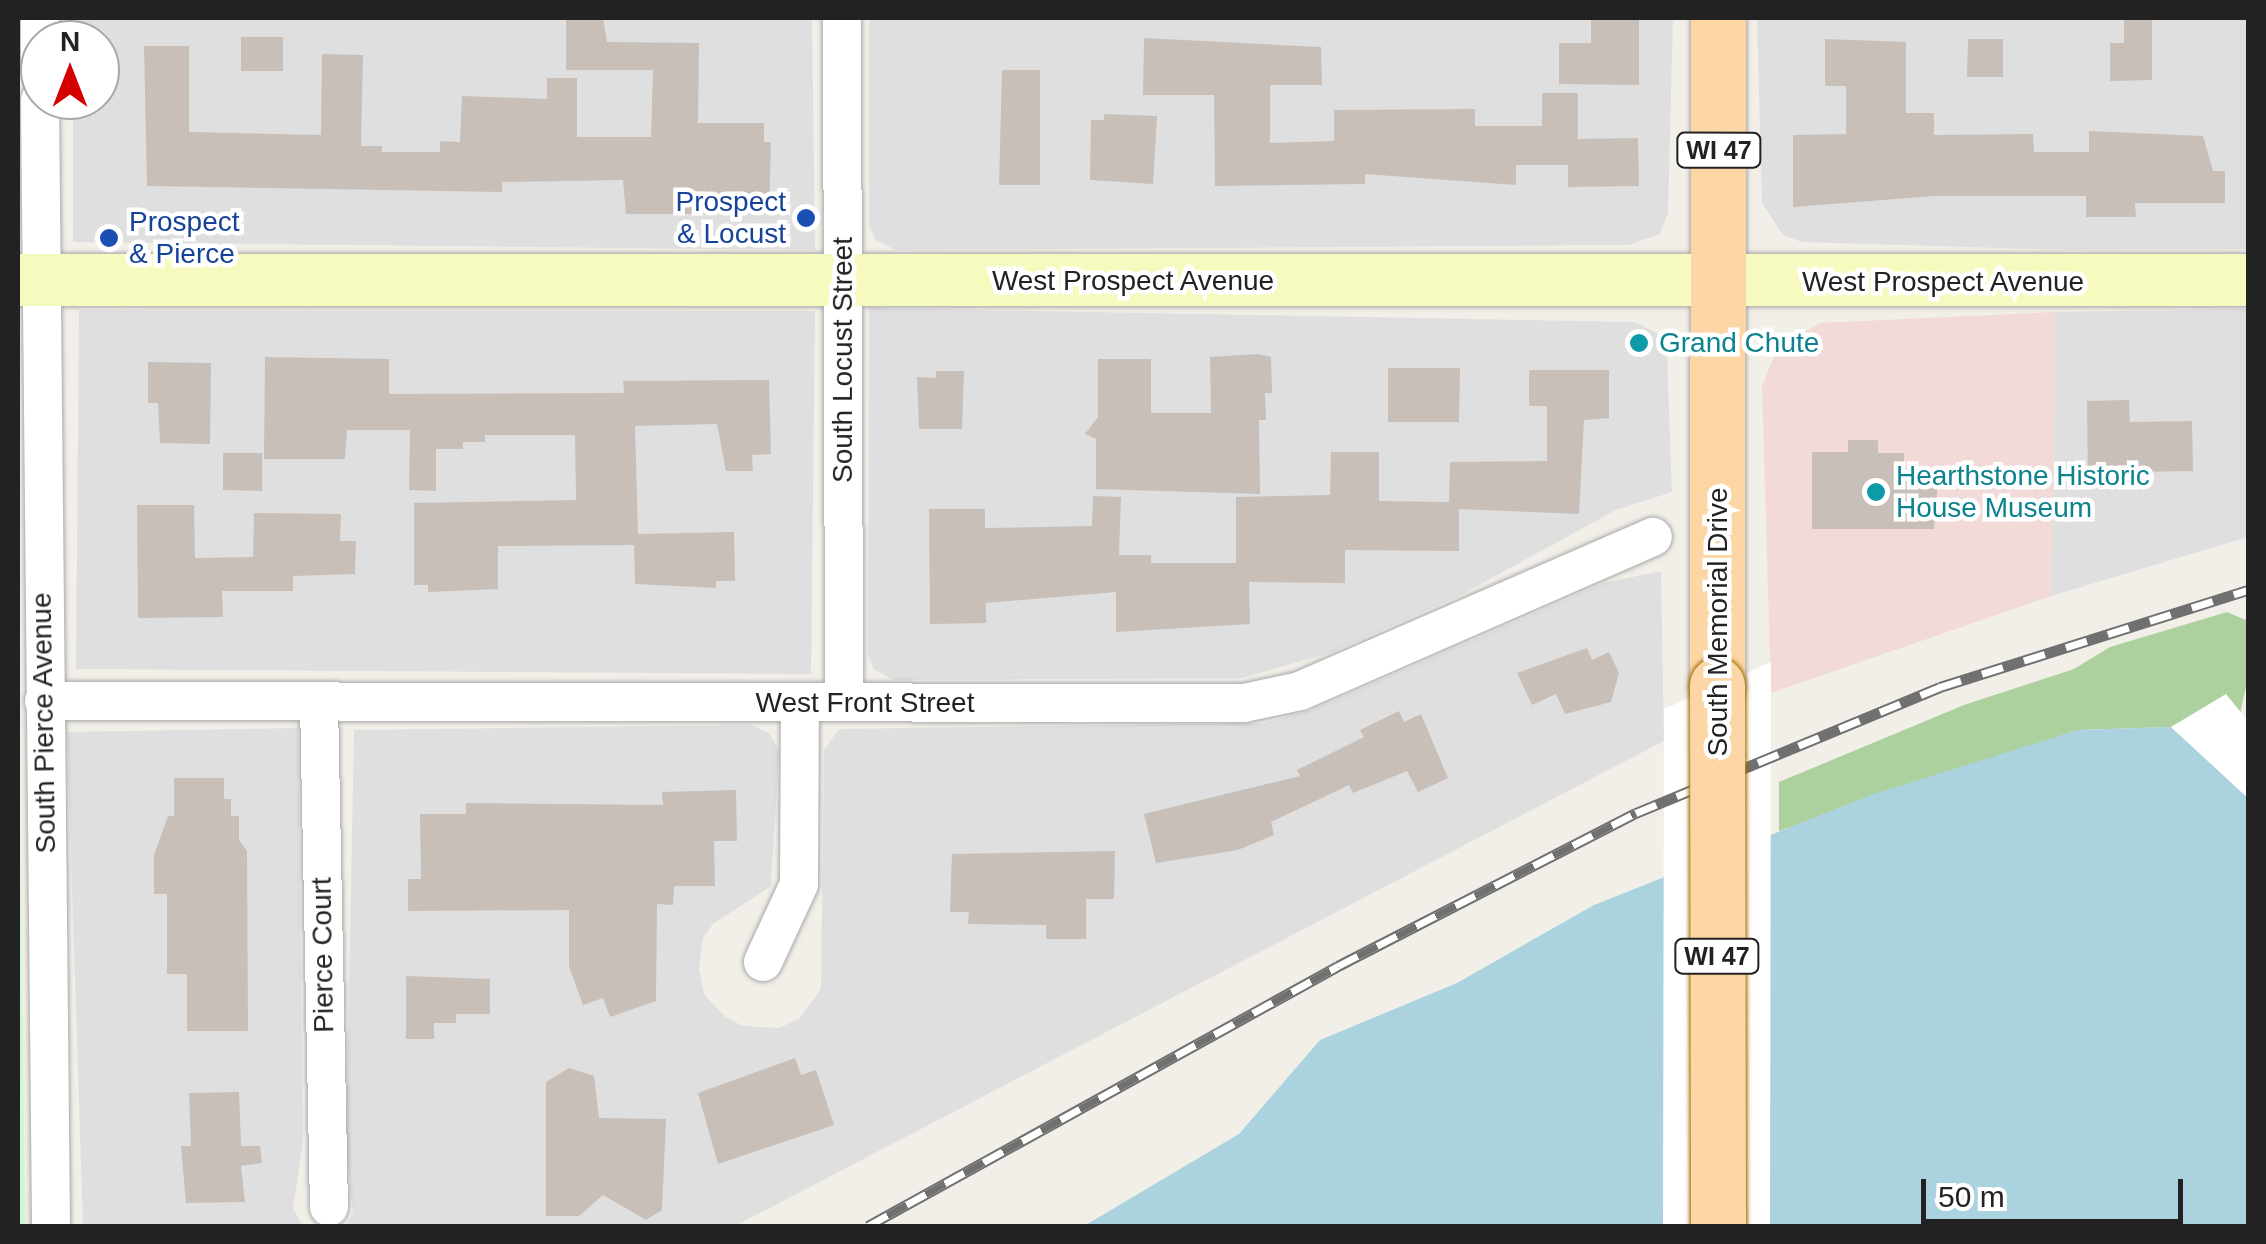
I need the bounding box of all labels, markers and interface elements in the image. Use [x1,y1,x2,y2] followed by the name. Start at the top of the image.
[20,20,120,120] north arrow
[60,26,80,57] text: N
[1674,130,1764,170] road number: WI 47
[676,185,786,251] place label: Prospect & Locust
[129,205,239,271] place label: Prospect & Pierce
[795,207,817,229] marker: Prospect & Locust
[98,227,120,249] marker: Prospect & Pierce
[826,237,860,483] street label: South Locust Street
[991,264,1275,298] street label: West Prospect Avenue
[1801,265,2085,299] street label: West Prospect Avenue
[1659,326,1819,360] place label: Grand Chute
[1628,332,1650,354] marker: Grand Chute
[1896,459,2150,525] place label: Hearthstone Historic House Museum
[1865,481,1887,503] marker: Hearthstone Historic House Museum
[1701,487,1735,757] street label: South Memorial Drive
[25,591,63,855] street label: South Pierce Avenue
[756,686,974,720] street label: West Front Street
[305,877,341,1033] street label: Pierce Court
[1672,936,1762,976] road number: WI 47
[1926,1159,2188,1221] scale bar
[1938,1180,2005,1213] text: 50 m

